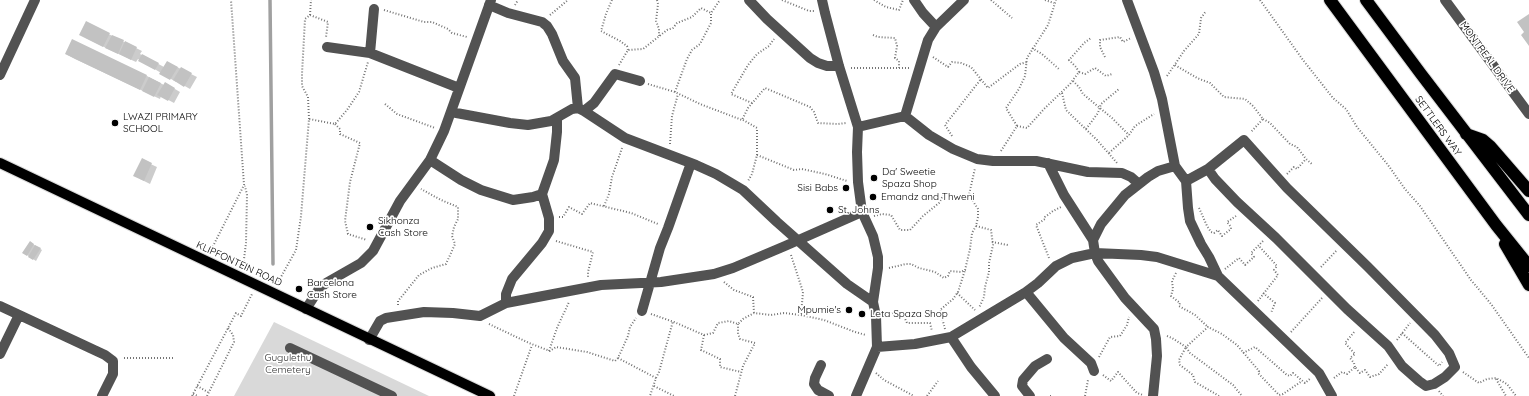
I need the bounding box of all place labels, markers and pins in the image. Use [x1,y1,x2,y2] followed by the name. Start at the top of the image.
[123,111,198,134] place label: LWAZI PRIMARY SCHOOL
[110,118,120,128] marker: LWAZI PRIMARY SCHOOL
[882,166,937,190] place label: Da' Sweetie Spaza Shop
[869,173,879,183] marker: Da' Sweetie Spaza Shop
[797,182,838,194] place label: Sisi Babs
[841,183,851,193] marker: Sisi Babs
[881,191,975,203] place label: Emandz and Thweni
[868,192,878,202] marker: Emandz and Thweni
[838,204,879,216] place label: St. Johns
[825,205,835,215] marker: St. Johns
[378,215,428,238] place label: Sikhonza Cash Store
[365,222,375,232] marker: Sikhonza Cash Store
[307,277,357,300] place label: Barcelona Cash Store
[294,284,304,294] marker: Barcelona Cash Store
[797,304,841,316] place label: Mpumie's
[844,305,854,315] marker: Mpumie's
[870,308,948,320] place label: Leta Spaza Shop
[857,309,867,319] marker: Leta Spaza Shop

